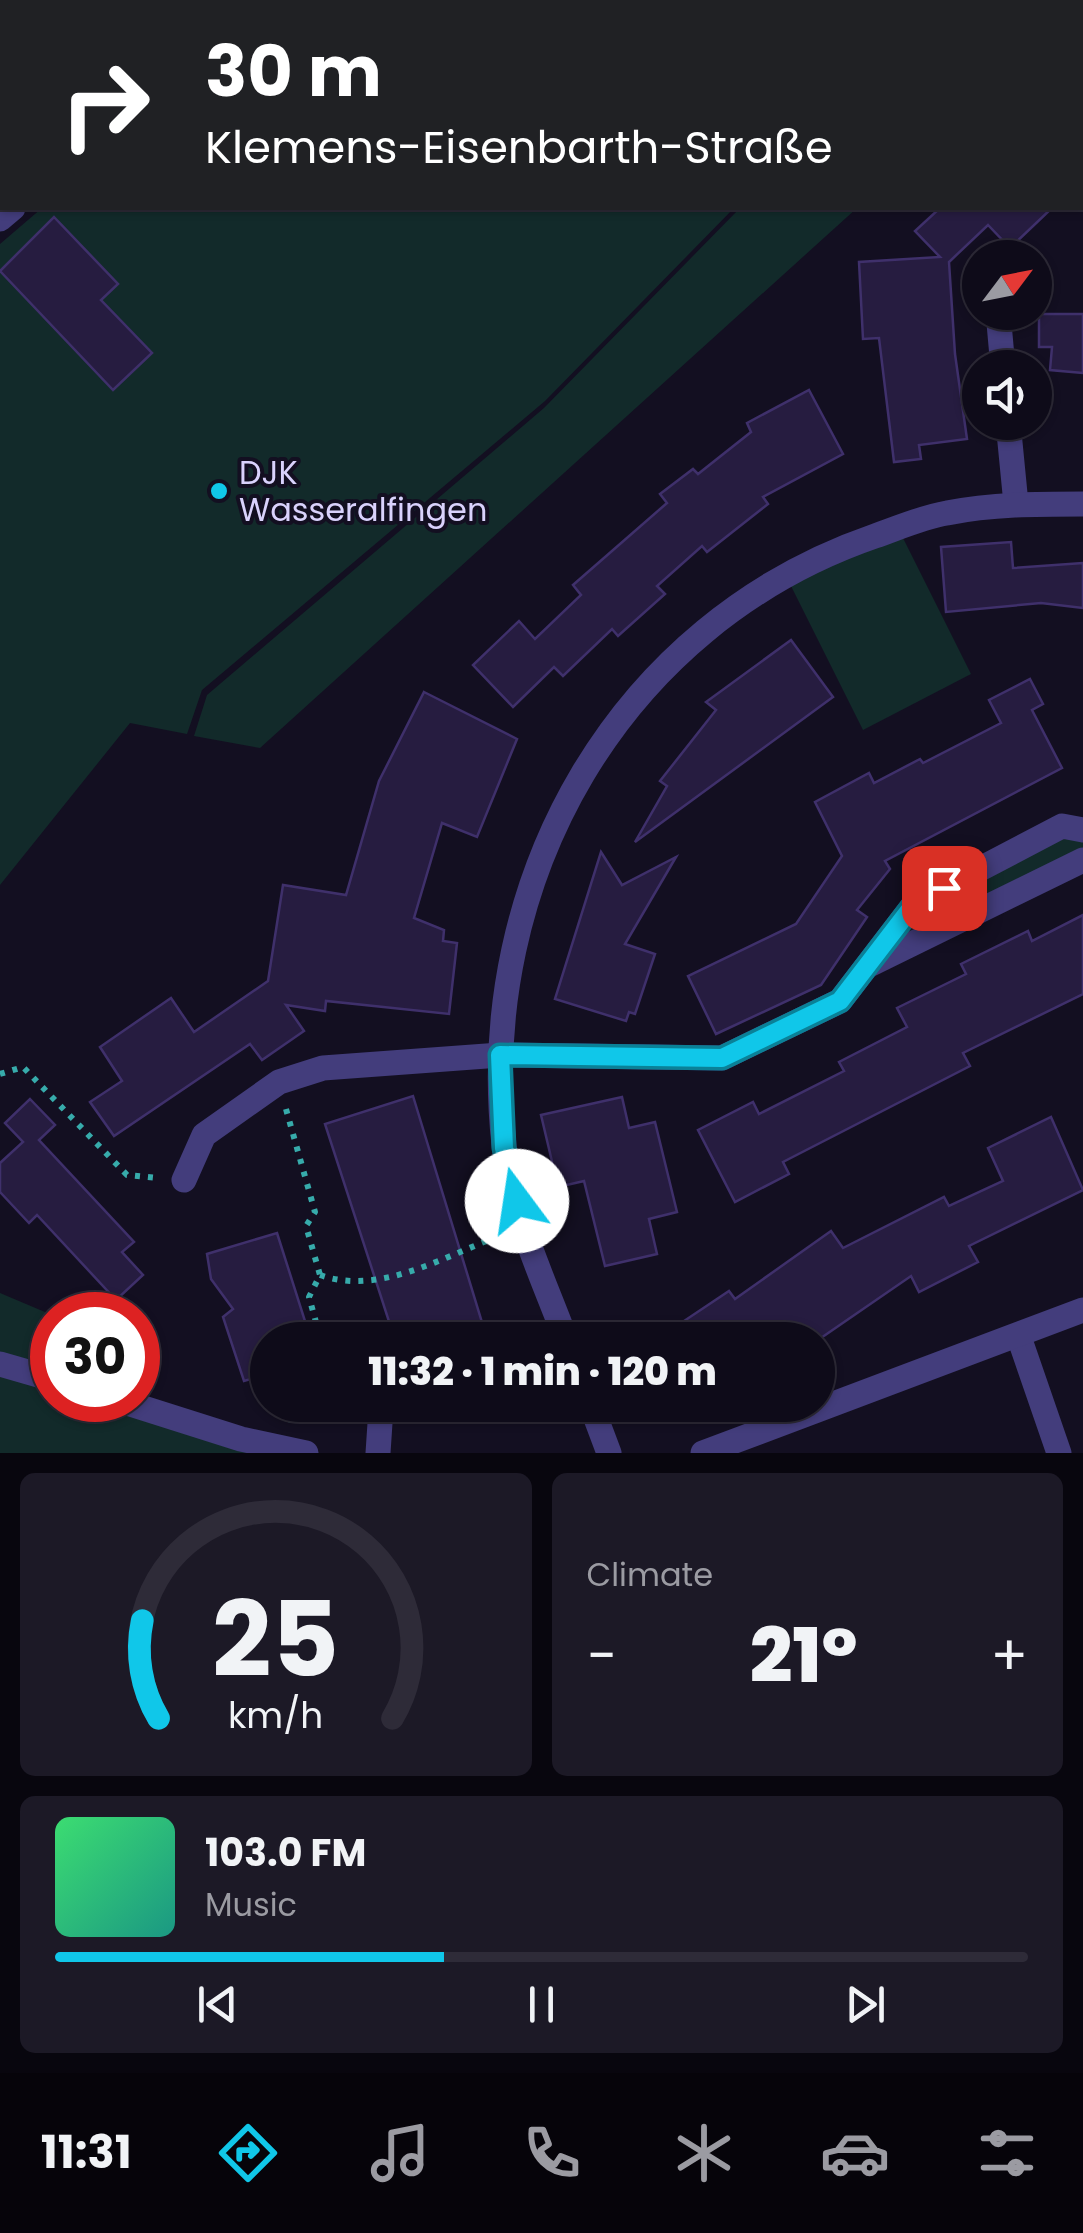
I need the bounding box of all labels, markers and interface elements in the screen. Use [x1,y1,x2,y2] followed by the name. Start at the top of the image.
[205,22,382,121] text: 30 m
[40,40,170,170] icon: right
[205,116,833,179] text: Klemens-Eisenbarth-Straße
[962,240,1052,330] north arrow
[962,240,1052,440] map controls
[962,350,1052,440] button: sound
[239,450,487,532] place label: DJK Wasseralfingen
[208,480,230,502] marker: DJK Wasseralfingen
[902,846,987,931] pin
[917,861,972,916] icon: arrive
[465,1149,569,1253] position arrow
[30,1292,160,1422] speed limit sign: 30
[368,1345,717,1398] text: 11:32 · 1 min · 120 m
[587,1552,713,1597] text: Climate
[212,1567,339,1712] text: 25
[750,1603,857,1708] text: 21°
[587,1617,617,1694] text: −
[990,1617,1028,1694] text: +
[228,1690,323,1741] text: km/h
[205,1826,366,1879] text: 103.0 FM
[205,1882,297,1927] text: Music
[190,1977,245,2032] icon: previous
[514,1977,569,2032] icon: pause
[838,1977,893,2032] icon: next
[213,2118,283,2188] icon: directions
[365,2118,435,2188] icon: music
[517,2118,587,2188] icon: phone
[669,2118,739,2188] icon: climate
[820,2118,890,2188] icon: car
[972,2118,1042,2188] icon: filters
[41,2121,132,2184] text: 11:31

